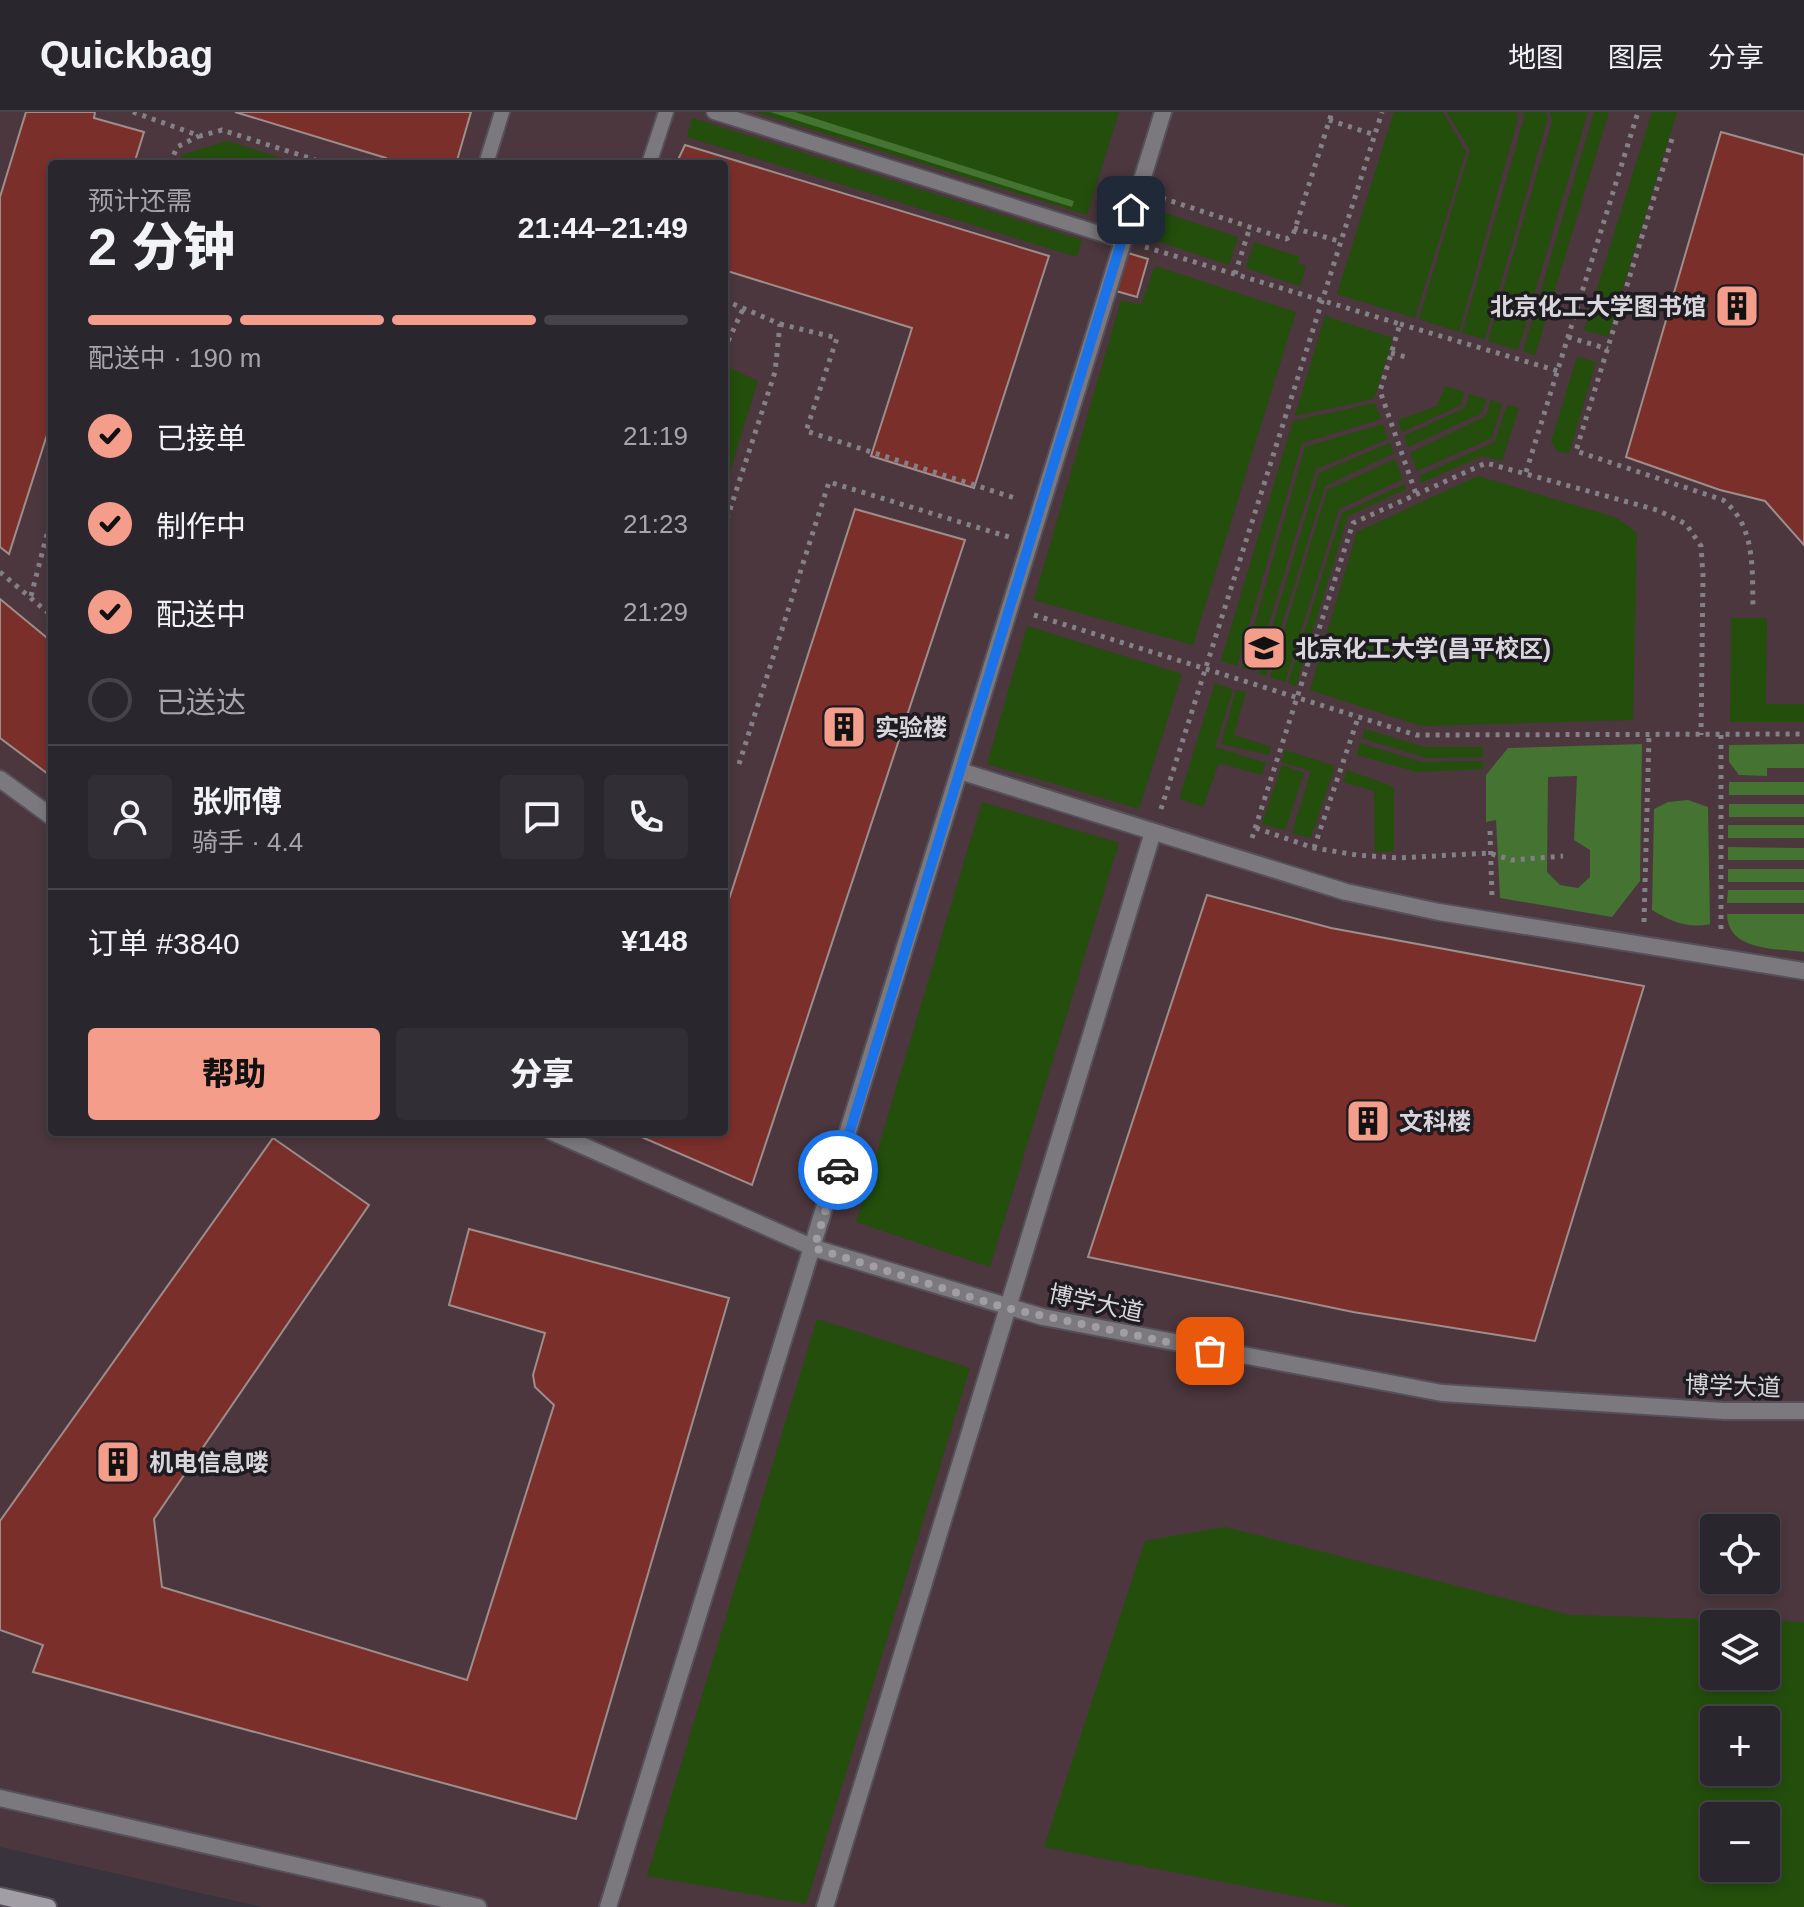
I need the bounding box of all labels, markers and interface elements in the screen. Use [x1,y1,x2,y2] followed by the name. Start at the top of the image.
[40,34,213,76] text: Quickbag
[1508,42,1564,73] text: 地图
[1608,42,1664,73] text: 图层
[1708,42,1764,73] text: 分享
[1097,176,1165,244] pin
[88,186,192,216] text: 预计还需
[1109,188,1153,232] icon: home
[518,211,688,244] text: 21:44–21:49
[88,218,235,276] text: 2 分钟
[1713,282,1761,330] building icon: 北京化工大学图书馆
[1490,293,1706,320] place label: 北京化工大学图书馆
[88,343,261,373] text: 配送中 · 190 m
[88,414,132,458] icon: check
[623,421,688,451] text: 21:19
[156,422,246,455] text: 已接单
[88,502,132,546] icon: check
[623,509,688,539] text: 21:23
[156,510,246,543] text: 制作中
[88,590,132,634] icon: check
[623,597,688,627] text: 21:29
[156,598,246,631] text: 配送中
[1240,624,1288,672] school or university icon: 北京化工大学(昌平校区)
[1295,635,1551,662] place label: 北京化工大学(昌平校区)
[156,686,246,719] text: 已送达
[820,703,868,751] building icon: 实验楼
[875,714,947,741] place label: 实验楼
[88,775,172,859] button: person
[500,775,584,859] button: chat
[604,775,688,859] button: phone
[192,785,282,818] text: 张师傅
[192,827,303,857] text: 骑手 · 4.4
[621,924,688,957] text: ¥148
[88,927,240,960] text: 订单 #3840
[88,1028,380,1120] button: 帮助
[396,1028,688,1120] button: 分享
[1344,1097,1392,1145] building icon: 文科楼
[1399,1108,1471,1135] place label: 文科楼
[798,1130,878,1210] courier
[816,1148,860,1192] icon: car
[1046,1280,1146,1326] street label: 博学大道
[1176,1317,1244,1385] pin
[1188,1329,1232,1373] icon: bag
[1685,1371,1781,1401] street label: 博学大道
[94,1438,142,1486] building icon: 机电信息喽
[149,1449,269,1476] place label: 机电信息喽
[1700,1514,1780,1882] map controls
[1700,1514,1780,1594] button: locate
[1700,1610,1780,1690] button: layers
[1700,1706,1780,1786] button: +
[1700,1802,1780,1882] button: −

